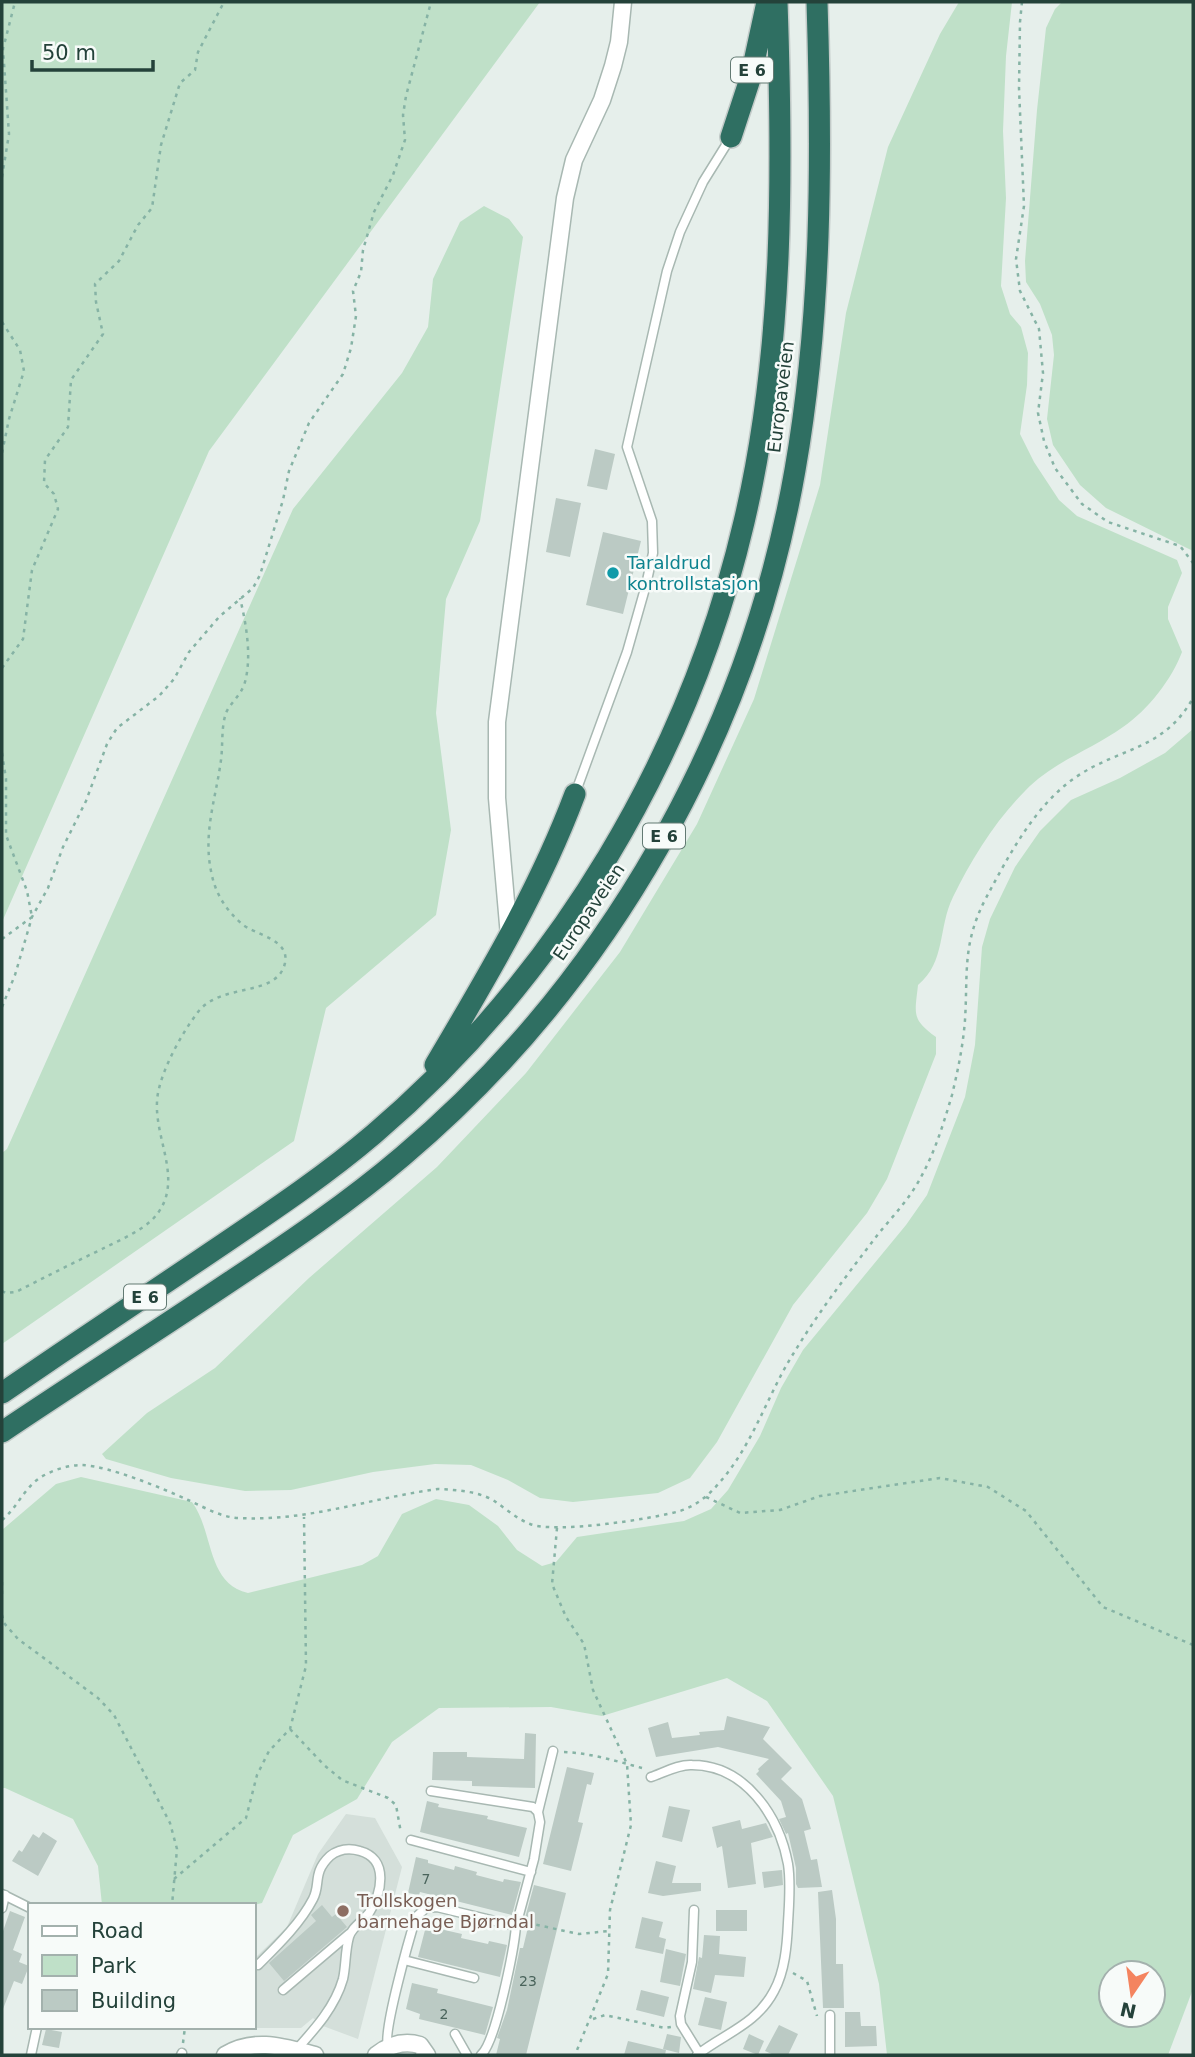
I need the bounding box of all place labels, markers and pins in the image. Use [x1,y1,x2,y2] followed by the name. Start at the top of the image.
[626,552,759,594] place label: Taraldrud kontrollstasjon
[605,565,621,581] marker: Taraldrud kontrollstasjon
[356,1890,534,1932] place label: Trollskogen barnehage Bjørndal
[335,1903,351,1919] marker: Trollskogen barnehage Bjørndal

